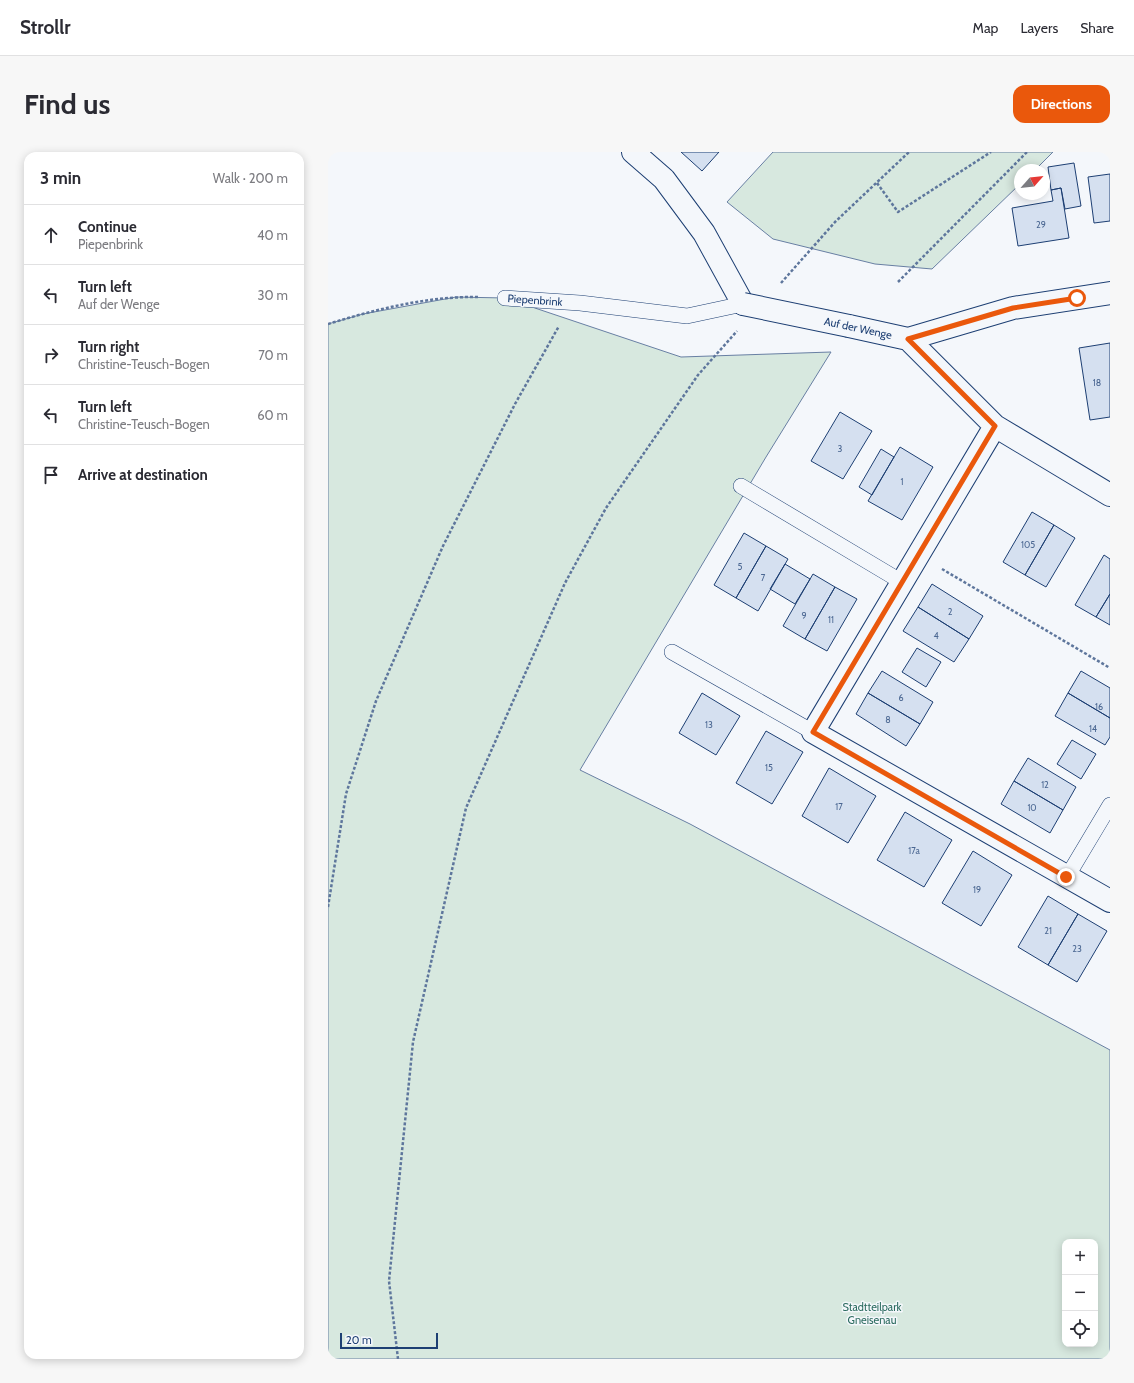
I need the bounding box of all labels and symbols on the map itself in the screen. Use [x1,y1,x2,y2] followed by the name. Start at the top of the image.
[1014,164,1050,200] north arrow
[1036,219,1046,230] house number: 29
[1068,289,1086,307] route start
[507,291,563,309] street label: Piepenbrink
[823,314,894,342] street label: Auf der Wenge
[1093,377,1101,388] house number: 18
[838,443,843,454] house number: 3
[901,476,904,487] house number: 1
[1021,539,1035,550] house number: 105
[738,561,743,572] house number: 5
[761,572,766,583] house number: 7
[948,606,953,617] house number: 2
[801,610,807,621] house number: 9
[828,614,834,625] house number: 11
[933,630,939,641] house number: 4
[898,692,904,703] house number: 6
[1095,701,1103,712] house number: 16
[885,714,891,725] house number: 8
[705,719,713,730] house number: 13
[1089,723,1097,734] house number: 14
[765,762,773,773] house number: 15
[1041,779,1049,790] house number: 12
[835,801,843,812] house number: 17
[1027,802,1037,813] house number: 10
[908,845,920,856] house number: 17a
[1057,868,1075,886] route end
[973,884,981,895] house number: 19
[1044,925,1052,936] house number: 21
[1072,943,1082,954] house number: 23
[842,1300,902,1327] park label: Stadtteilpark Gneisenau
[340,1331,438,1350] scale bar

